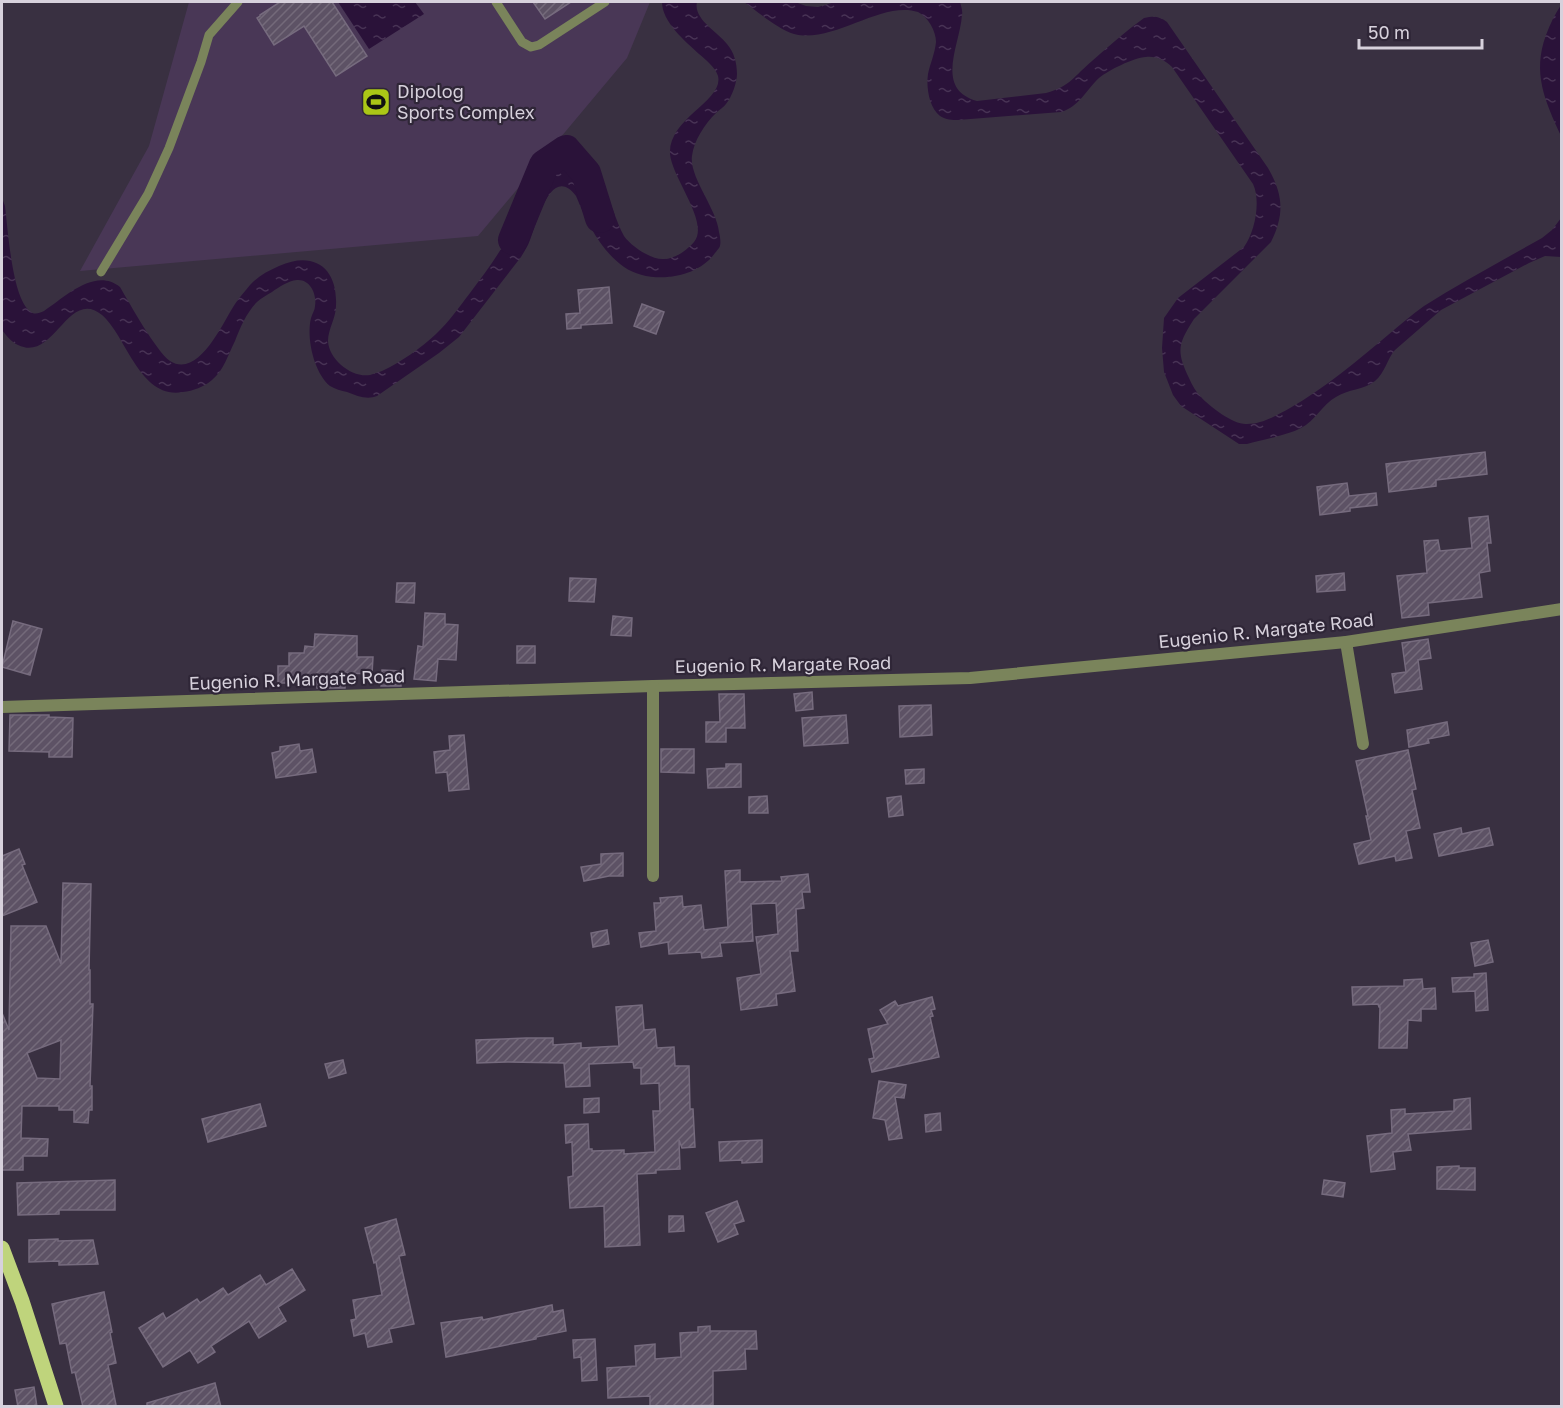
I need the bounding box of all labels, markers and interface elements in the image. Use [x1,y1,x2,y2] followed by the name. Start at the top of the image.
[1359,12,1482,50] scale bar
[1368,21,1410,43] text: 50 m
[397,80,535,123] place label: Dipolog Sports Complex
[360,86,392,118] sports icon: Dipolog Sports Complex
[1157,608,1375,652] street label: Eugenio R. Margate Road
[675,651,891,677] street label: Eugenio R. Margate Road
[188,664,406,694] street label: Eugenio R. Margate Road

